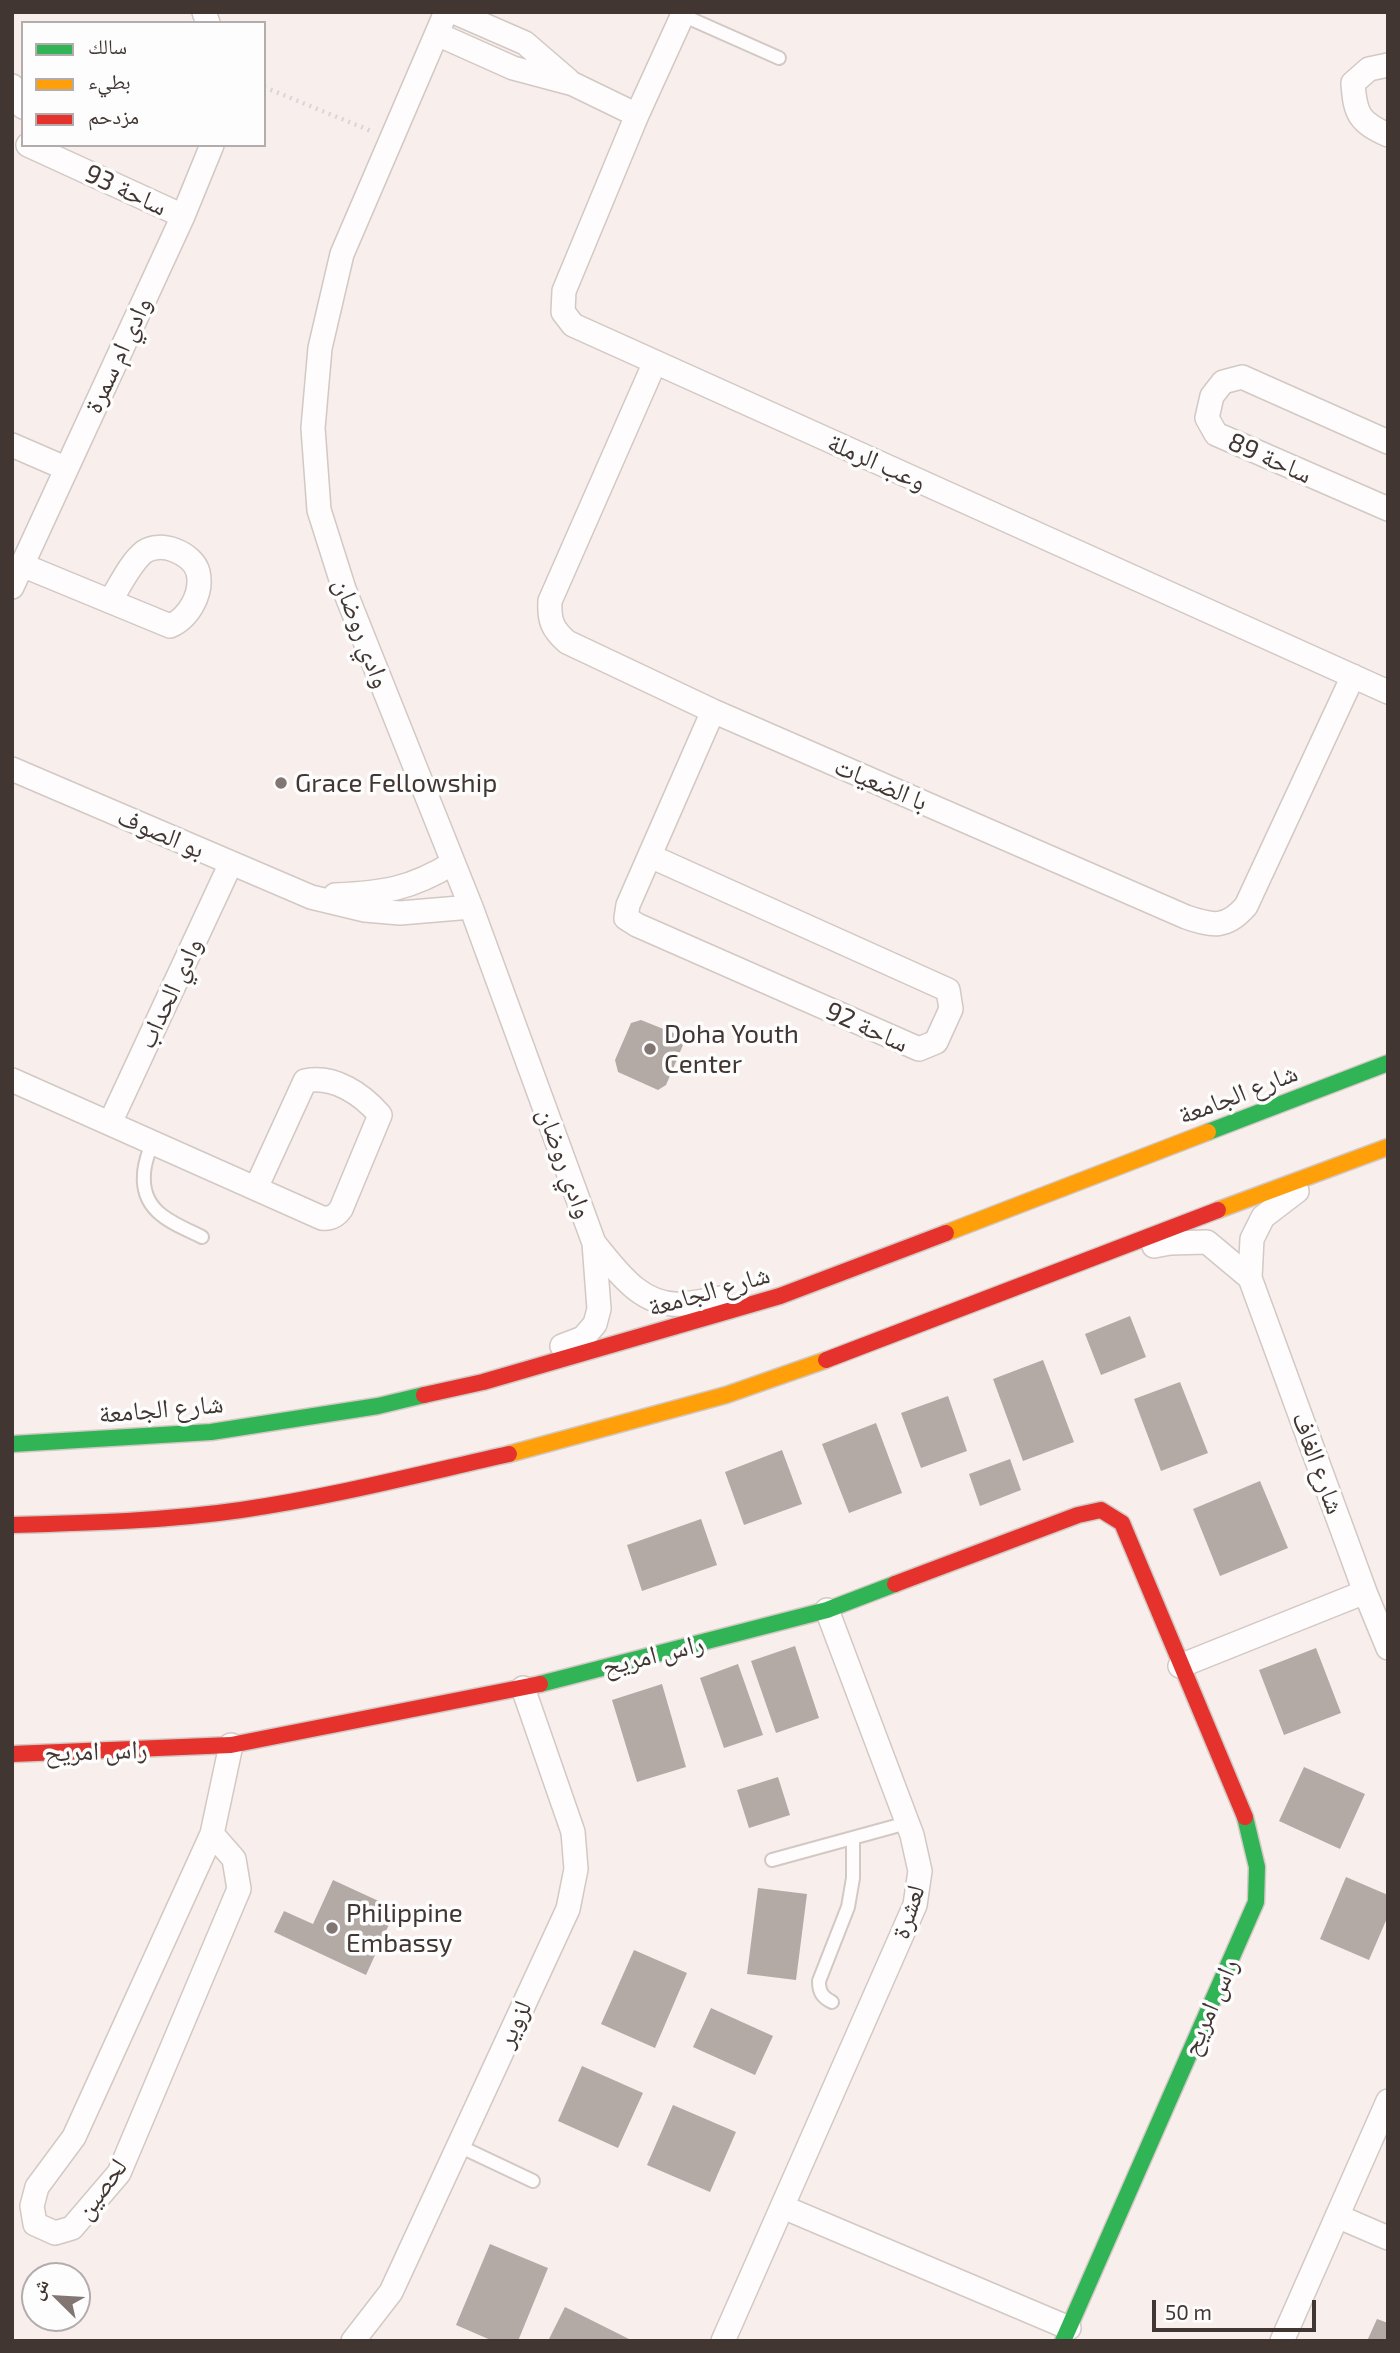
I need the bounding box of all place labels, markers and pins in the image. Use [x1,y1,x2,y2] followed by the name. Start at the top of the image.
[295,767,497,799] place label: Grace Fellowship
[273,775,289,791] marker: Grace Fellowship
[664,1018,799,1080] place label: Doha Youth Center
[642,1041,658,1057] marker: Doha Youth Center
[346,1897,463,1958] place label: Philippine Embassy
[324,1920,340,1936] marker: Philippine Embassy

